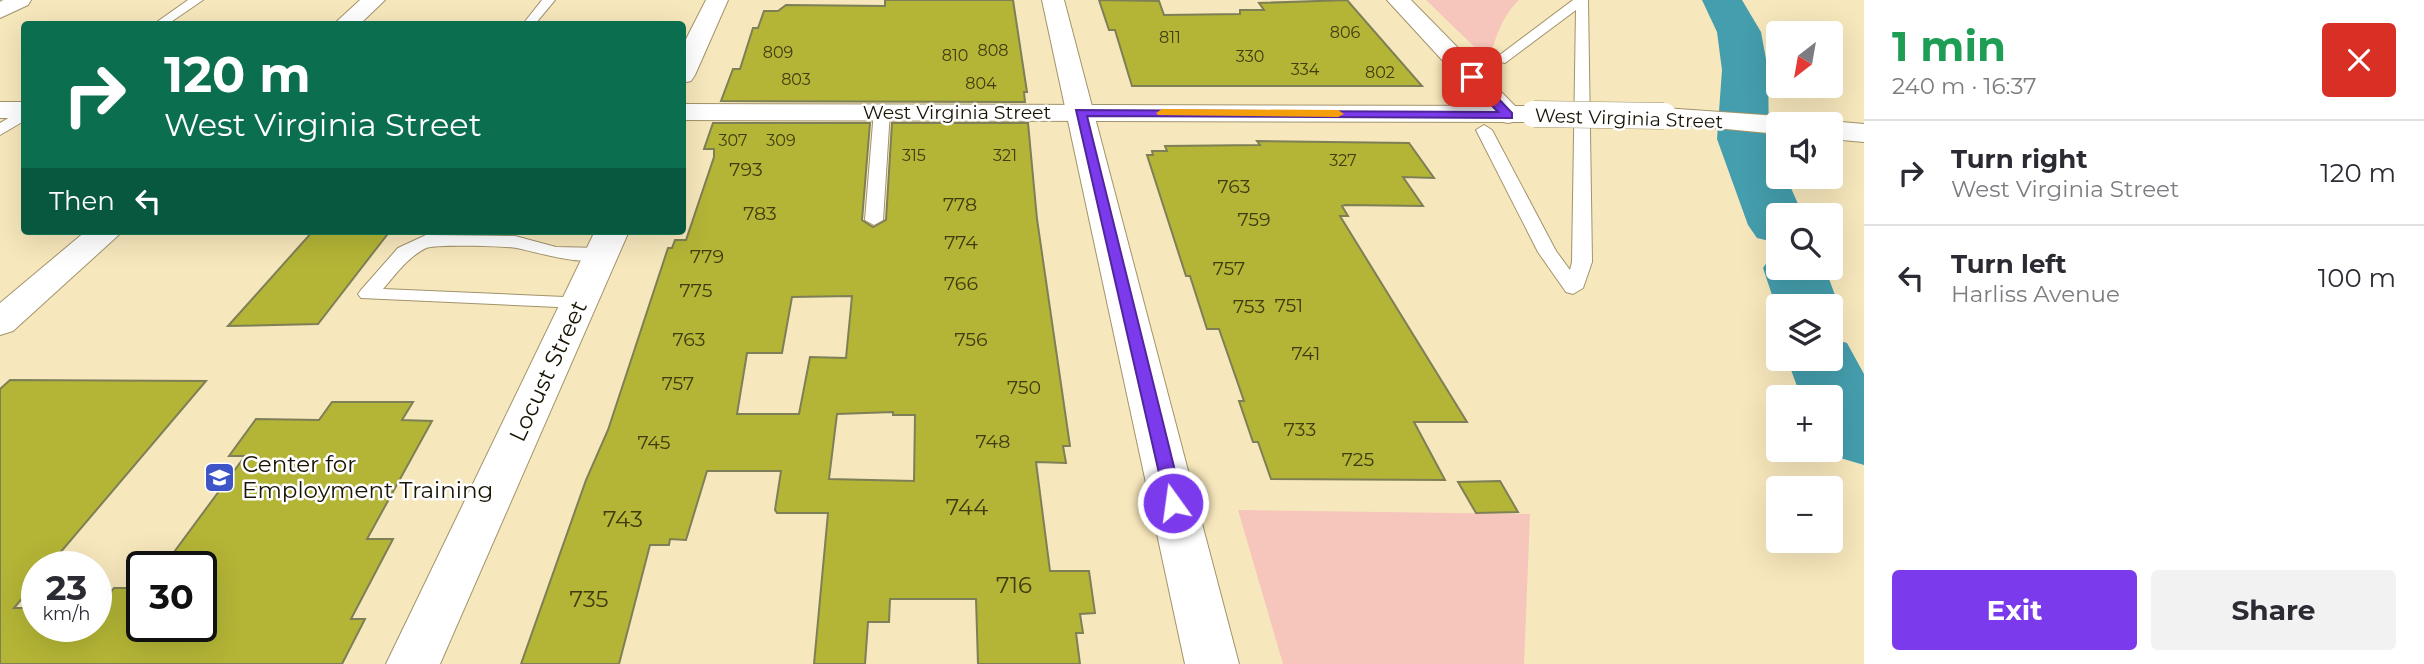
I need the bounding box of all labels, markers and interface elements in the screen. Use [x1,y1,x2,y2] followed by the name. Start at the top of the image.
[1892,20,2006,72] text: 1 min
[1766,21,1843,98] north arrow
[1766,21,1843,553] map controls
[1330,23,1361,42] house number: 806
[2322,23,2396,97] button: close
[1159,28,1181,47] house number: 811
[977,41,1009,60] house number: 808
[763,43,793,62] house number: 809
[164,45,311,104] text: 120 m
[942,46,968,65] house number: 810
[1236,47,1264,66] house number: 330
[1442,47,1502,107] pin
[49,49,140,140] icon: right
[1453,58,1491,96] icon: arrive
[1291,60,1320,79] house number: 334
[1365,63,1395,82] house number: 802
[781,70,811,89] house number: 803
[1892,72,2037,100] text: 240 m · 16:37
[965,74,997,93] house number: 804
[863,101,1052,124] street label: West Virginia Street
[1534,104,1724,133] street label: West Virginia Street
[164,105,482,144] text: West Virginia Street
[1766,112,1843,189] button: sound
[719,131,747,150] house number: 307
[766,131,796,150] house number: 309
[1951,143,2087,175] text: Turn right
[902,146,926,165] house number: 315
[993,146,1017,165] house number: 321
[1329,151,1357,170] house number: 327
[1892,154,1930,192] icon: right
[2320,157,2396,189] text: 120 m
[729,158,763,181] house number: 793
[1217,175,1251,198] house number: 763
[1951,175,2179,203] text: West Virginia Street
[129,182,167,220] icon: left
[49,185,115,217] text: Then
[943,193,977,216] house number: 778
[743,202,777,225] house number: 783
[1766,203,1843,280] button: search
[1237,208,1271,231] house number: 759
[944,231,978,254] house number: 774
[690,245,724,268] house number: 779
[1951,248,2067,280] text: Turn left
[1213,257,1245,280] house number: 757
[1892,259,1930,297] icon: left
[2318,262,2396,294] text: 100 m
[944,272,978,295] house number: 766
[680,279,713,302] house number: 775
[1951,280,2120,308] text: Harliss Avenue
[1275,294,1303,317] house number: 751
[1766,294,1843,371] button: layers
[1233,295,1265,318] house number: 753
[503,296,593,446] street label: Locust Street
[672,328,706,351] house number: 763
[954,328,988,351] house number: 756
[1292,342,1320,365] house number: 741
[662,372,694,395] house number: 757
[1007,376,1041,399] house number: 750
[1766,385,1843,462] button: +
[1284,418,1316,441] house number: 733
[976,430,1010,453] house number: 748
[637,431,671,454] house number: 745
[1342,448,1375,471] house number: 725
[242,450,493,504] place label: Center for Employment Training
[202,460,236,494] school or university icon: Center for Employment Training
[1136,466,1210,540] position arrow
[1766,476,1843,553] button: −
[946,493,988,521] house number: 744
[603,505,643,533] house number: 743
[126,551,217,642] speed limit sign: 30
[46,566,87,609] text: 23
[1892,570,2137,650] button: Exit
[2151,570,2396,650] button: Share
[996,571,1032,599] house number: 716
[569,585,609,613] house number: 735
[42,603,91,625] text: km/h

